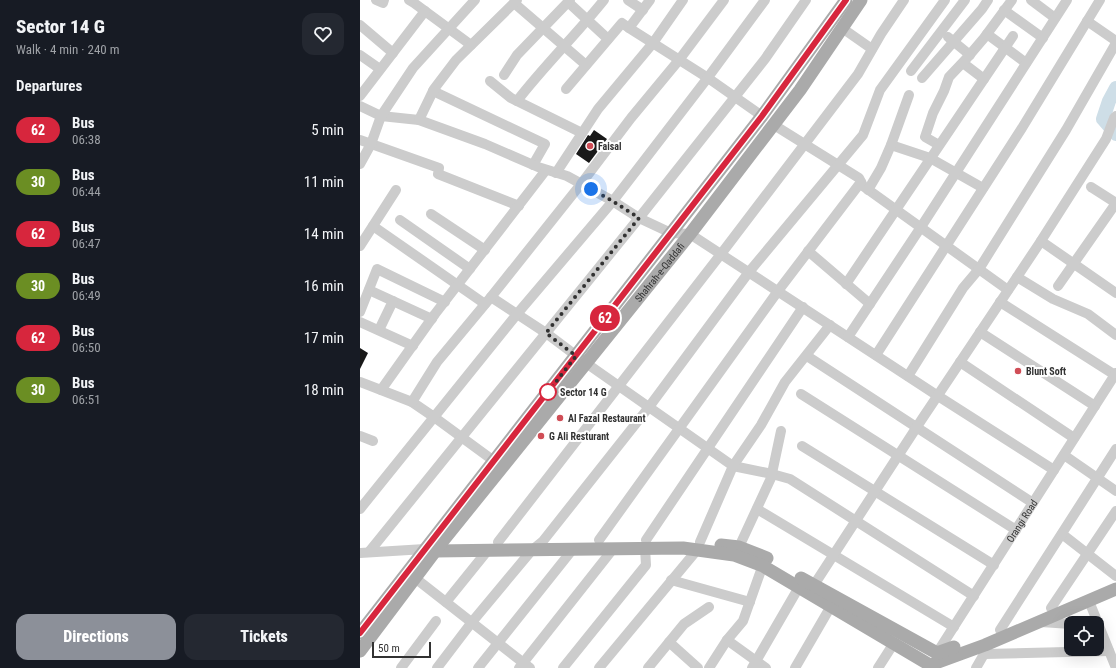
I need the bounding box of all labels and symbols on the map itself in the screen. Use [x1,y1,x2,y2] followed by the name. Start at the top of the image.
[585,141,595,151] marker: Faisal
[598,141,622,152] place label: Faisal
[581,179,601,199] your location
[632,240,686,304] street label: Shahrah-e-Qaddafi
[587,305,623,331] line badge: 62
[1013,366,1023,376] marker: Blunt Soft
[1026,366,1066,377] place label: Blunt Soft
[539,383,557,401] marker: Sector 14 G
[560,387,607,398] place label: Sector 14 G
[555,413,565,423] marker: Al Fazal Restaurant
[568,413,646,424] place label: Al Fazal Restaurant
[536,431,546,441] marker: G Ali Resturant
[549,431,609,442] place label: G Ali Resturant
[1004,497,1039,544] street label: Orangi Road
[372,640,431,659] scale bar

